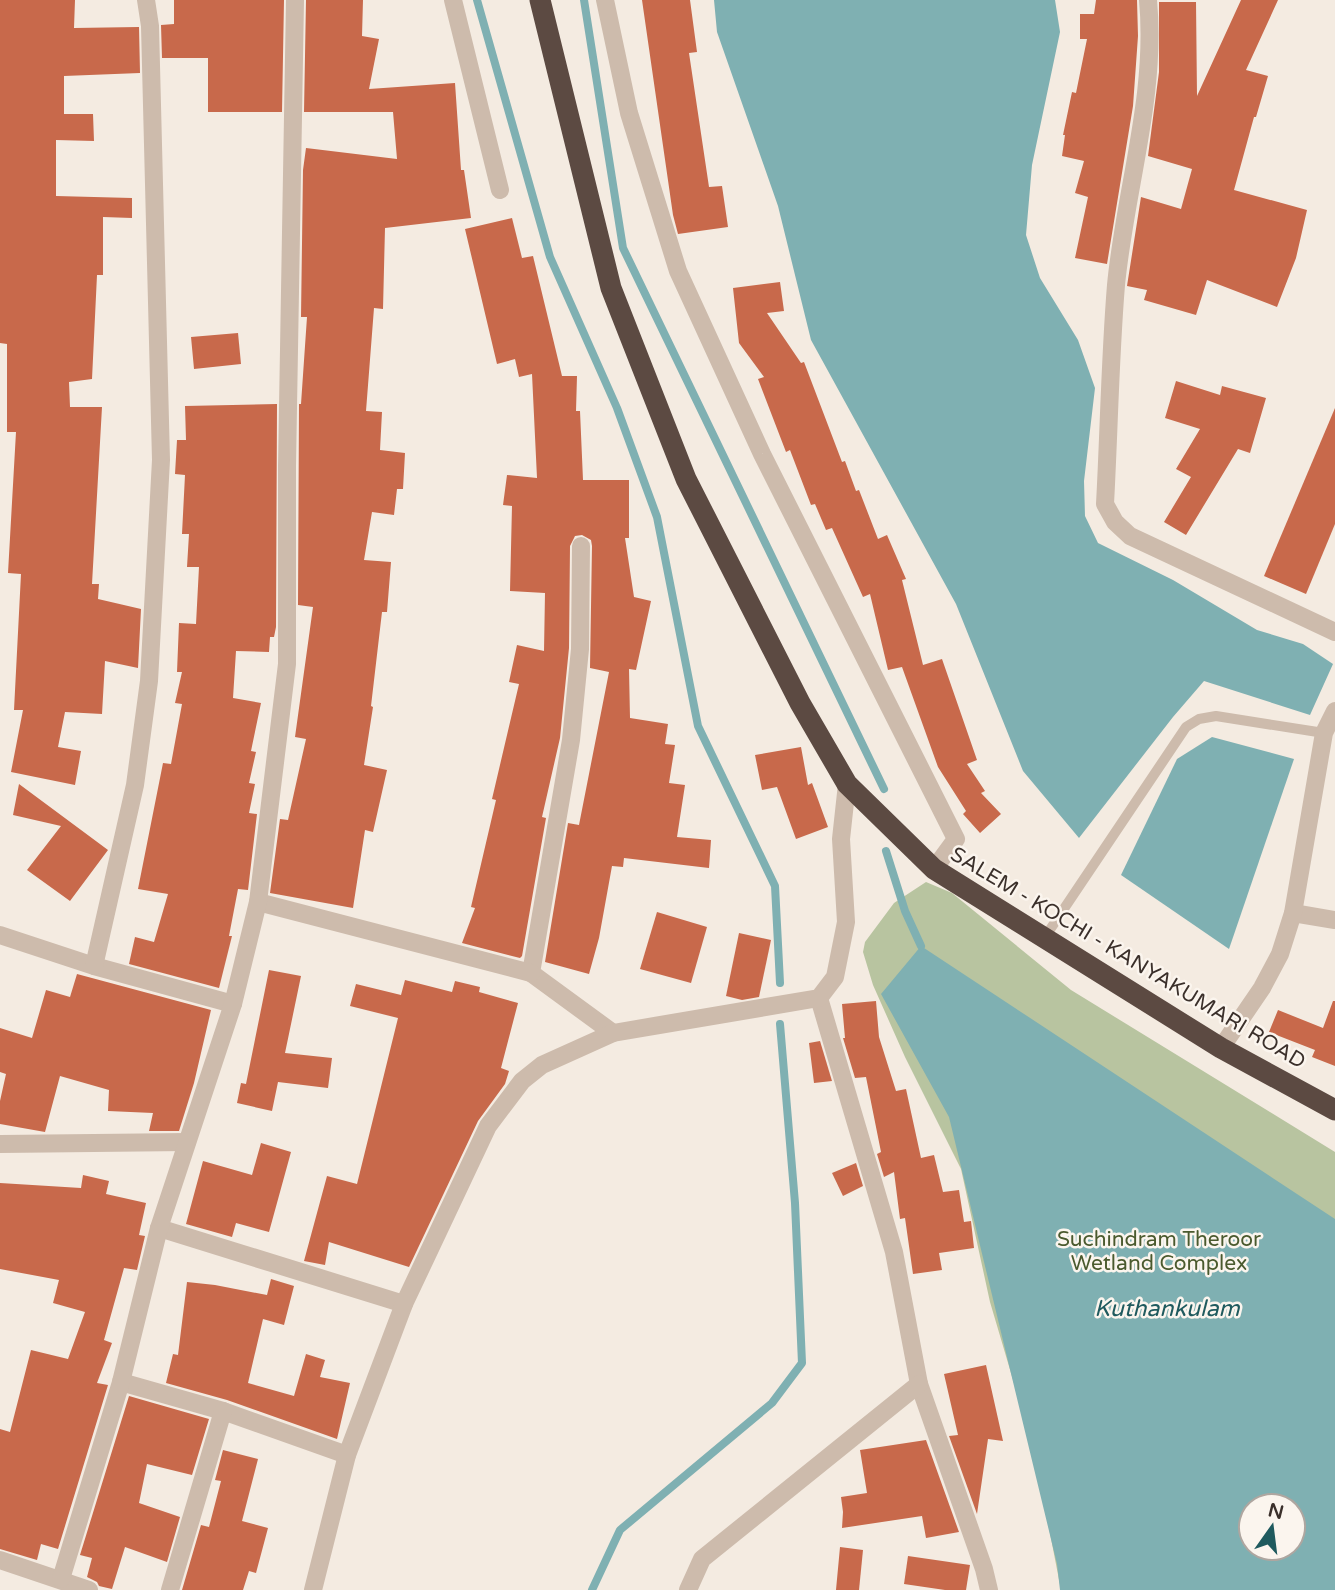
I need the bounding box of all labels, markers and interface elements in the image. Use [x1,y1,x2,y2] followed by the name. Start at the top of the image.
[946,842,1310,1074] street label: SALEM - KOCHI - KANYAKUMARI ROAD
[1057,1227,1261,1276] park label: Suchindram Theroor Wetland Complex
[1094,1295,1241,1323] water label: Kuthankulam
[1237,1492,1307,1562] north arrow
[1266,1499,1286,1524] text: N

